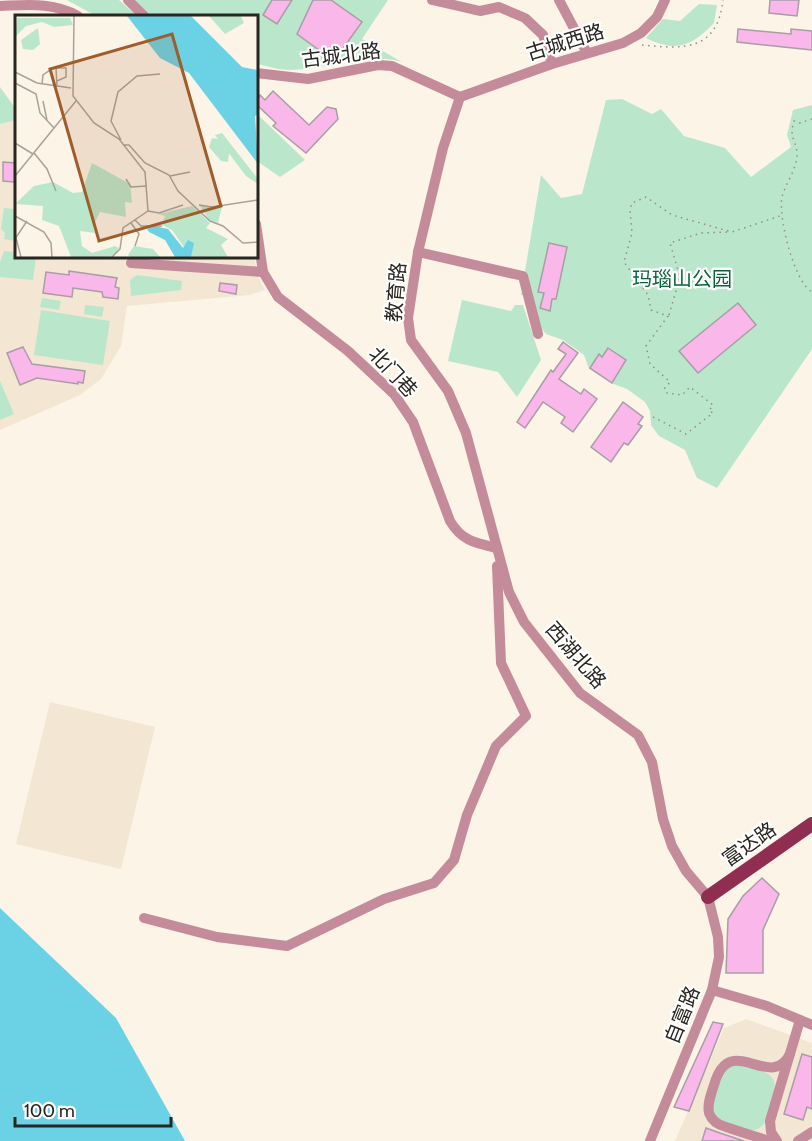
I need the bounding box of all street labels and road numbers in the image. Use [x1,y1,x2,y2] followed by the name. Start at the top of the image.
[523,19,607,65] street label: 古城西路
[300,38,382,72] street label: 古城北路
[381,261,411,323] street label: 教育路
[364,342,422,402] street label: 北门巷
[541,617,611,693] street label: 西湖北路
[718,817,780,871] street label: 富达路
[660,983,704,1047] street label: 自富路

